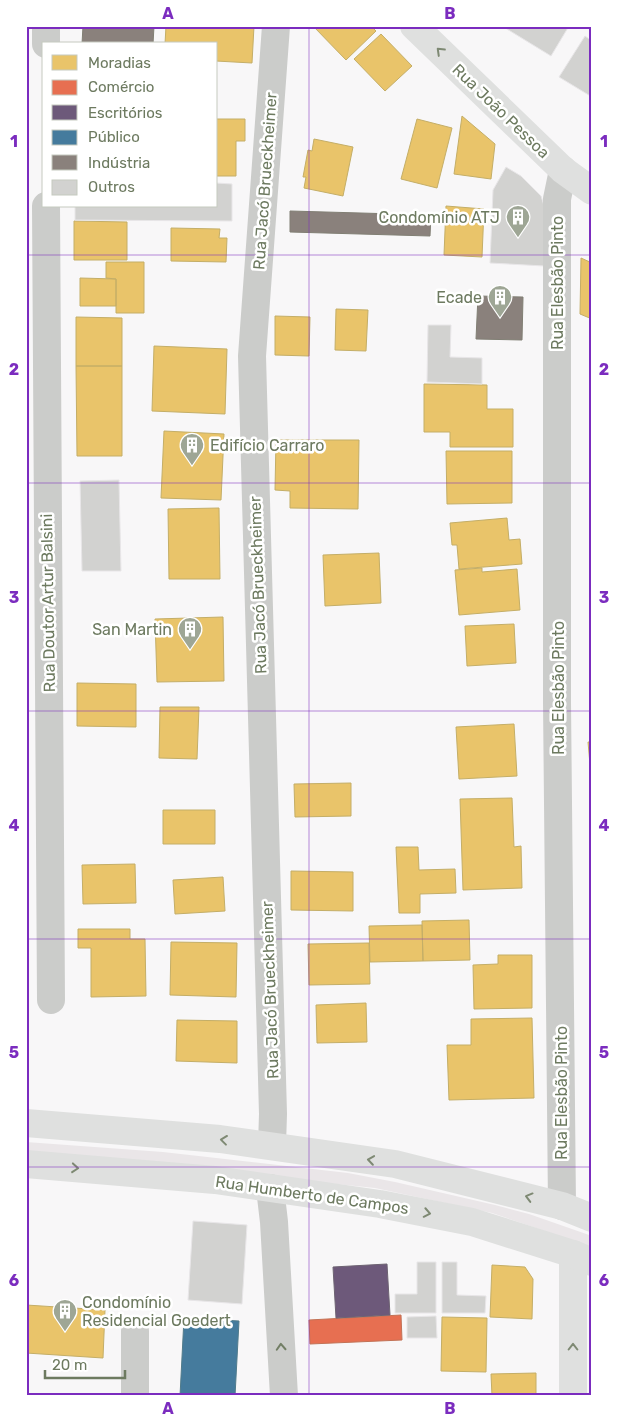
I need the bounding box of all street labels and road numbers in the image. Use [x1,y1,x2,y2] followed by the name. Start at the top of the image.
[449,60,553,162] street label: Rua João Pessoa
[249,92,281,270] street label: Rua Jacó Brueckheimer
[548,216,567,350] street label: Rua Elesbão Pinto
[245,496,271,674] street label: Rua Jacó Brueckheimer
[37,513,59,693] street label: Rua Doutor Artur Balsini
[549,621,568,755] street label: Rua Elesbão Pinto
[257,901,283,1079] street label: Rua Jacó Brueckheimer
[552,1026,571,1160] street label: Rua Elesbão Pinto
[214,1172,410,1218] street label: Rua Humberto de Campos

